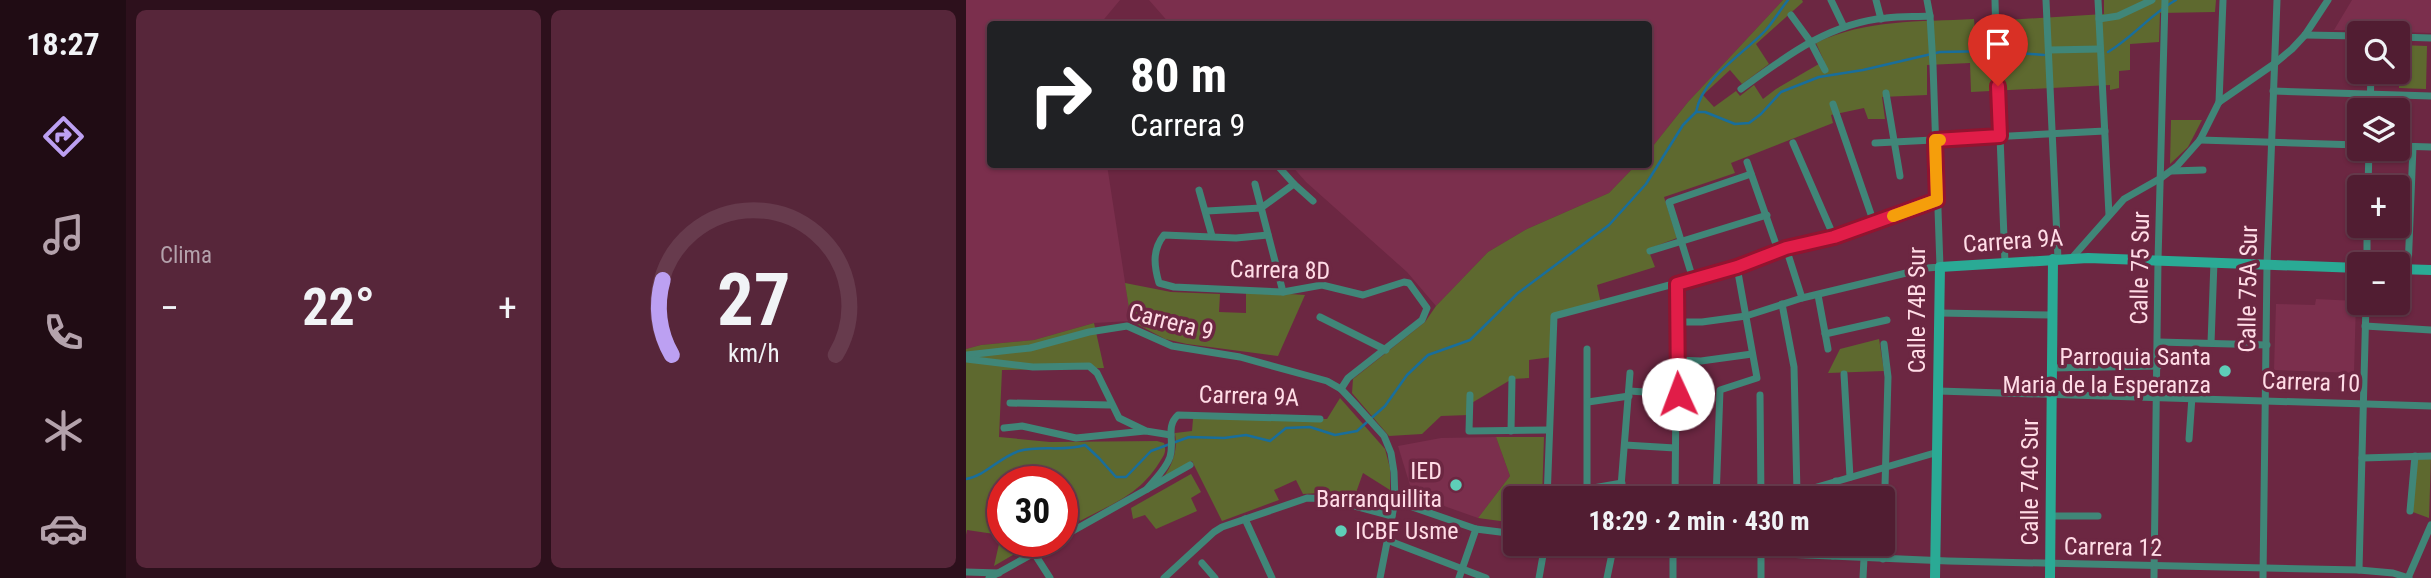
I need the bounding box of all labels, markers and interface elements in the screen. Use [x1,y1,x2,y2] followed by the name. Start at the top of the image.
[1968,14,2028,86] pin
[2347,21,2410,315] map controls
[2347,21,2410,84] button: search
[26,25,100,63] text: 18:27
[1979,25,2017,63] icon: arrive
[1130,47,1227,104] text: 80 m
[1015,49,1106,140] icon: right
[2347,98,2410,161] button: layers
[1130,106,1245,144] text: Carrera 9
[39,112,88,161] icon: directions
[2347,175,2410,238] button: +
[39,210,88,259] icon: music
[2125,211,2155,325] street label: Calle 75 Sur
[1962,224,2064,258] street label: Carrera 9A
[2233,225,2263,353] street label: Calle 75A Sur
[160,242,212,269] text: Clima
[1903,247,1931,373] street label: Calle 74B Sur
[2347,252,2410,315] button: −
[1230,255,1330,285] street label: Carrera 8D
[717,257,790,343] text: 27
[302,277,375,338] text: 22°
[160,286,179,330] text: −
[498,286,517,330] text: +
[1126,298,1216,346] street label: Carrera 9
[39,308,88,357] icon: phone
[728,339,779,368] text: km/h
[2002,343,2211,399] place label: Parroquia Santa Maria de la Esperanza
[1641,357,1715,431] position arrow
[2217,363,2233,379] marker: Parroquia Santa Maria de la Esperanza
[2261,366,2361,398] street label: Carrera 10
[1198,380,1300,412] street label: Carrera 9A
[39,406,88,455] icon: climate
[2016,418,2044,546] street label: Calle 74C Sur
[1316,457,1442,513] place label: IED Barranquillita
[987,466,1078,557] speed limit sign: 30
[1448,477,1464,493] marker: IED Barranquillita
[39,504,88,553] icon: car
[1589,506,1809,536] text: 18:29 · 2 min · 430 m
[1355,517,1459,545] place label: ICBF Usme
[1333,523,1349,539] marker: ICBF Usme
[2064,532,2162,562] street label: Carrera 12

